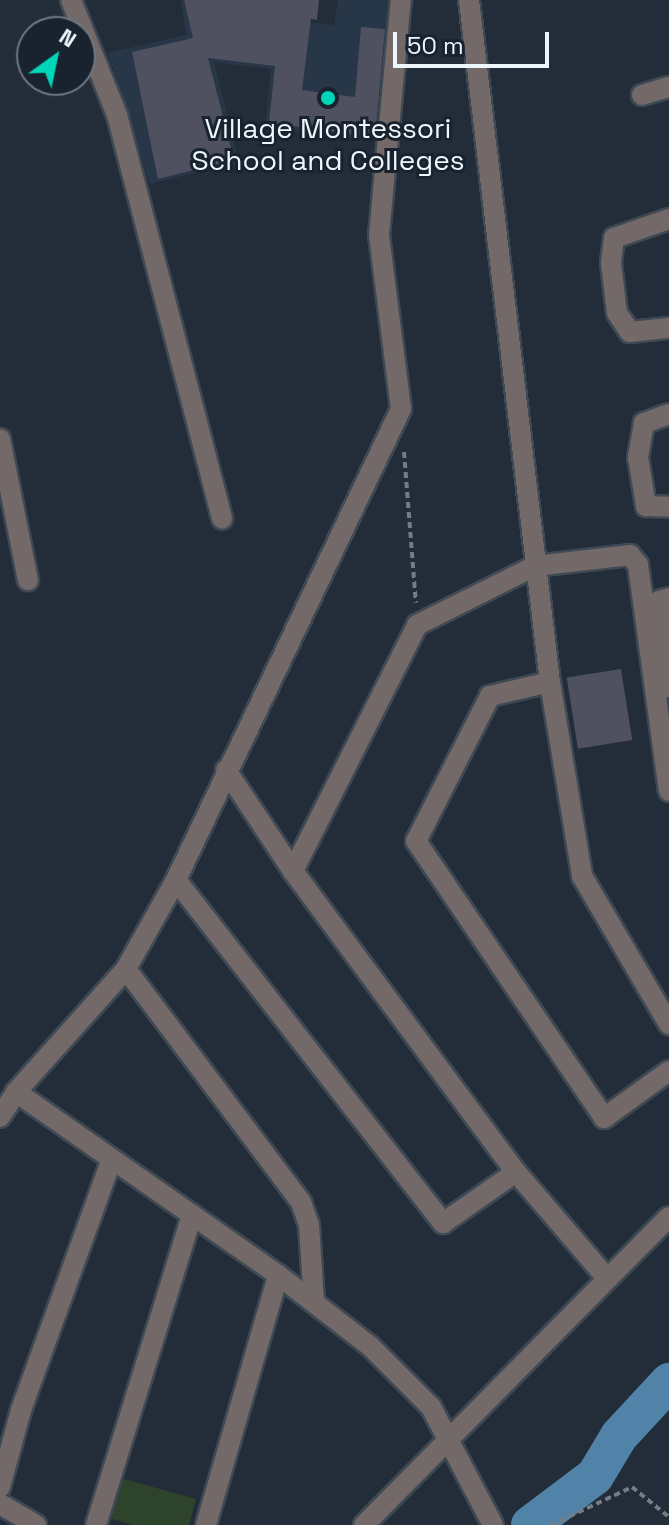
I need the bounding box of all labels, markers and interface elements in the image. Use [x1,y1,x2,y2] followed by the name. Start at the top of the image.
[16,16,96,96] north arrow
[397,16,553,66] scale bar
[54,22,82,53] text: N
[407,30,464,61] text: 50 m
[319,89,337,107] marker: Village Montessori School and Colleges
[191,111,465,177] place label: Village Montessori School and Colleges

